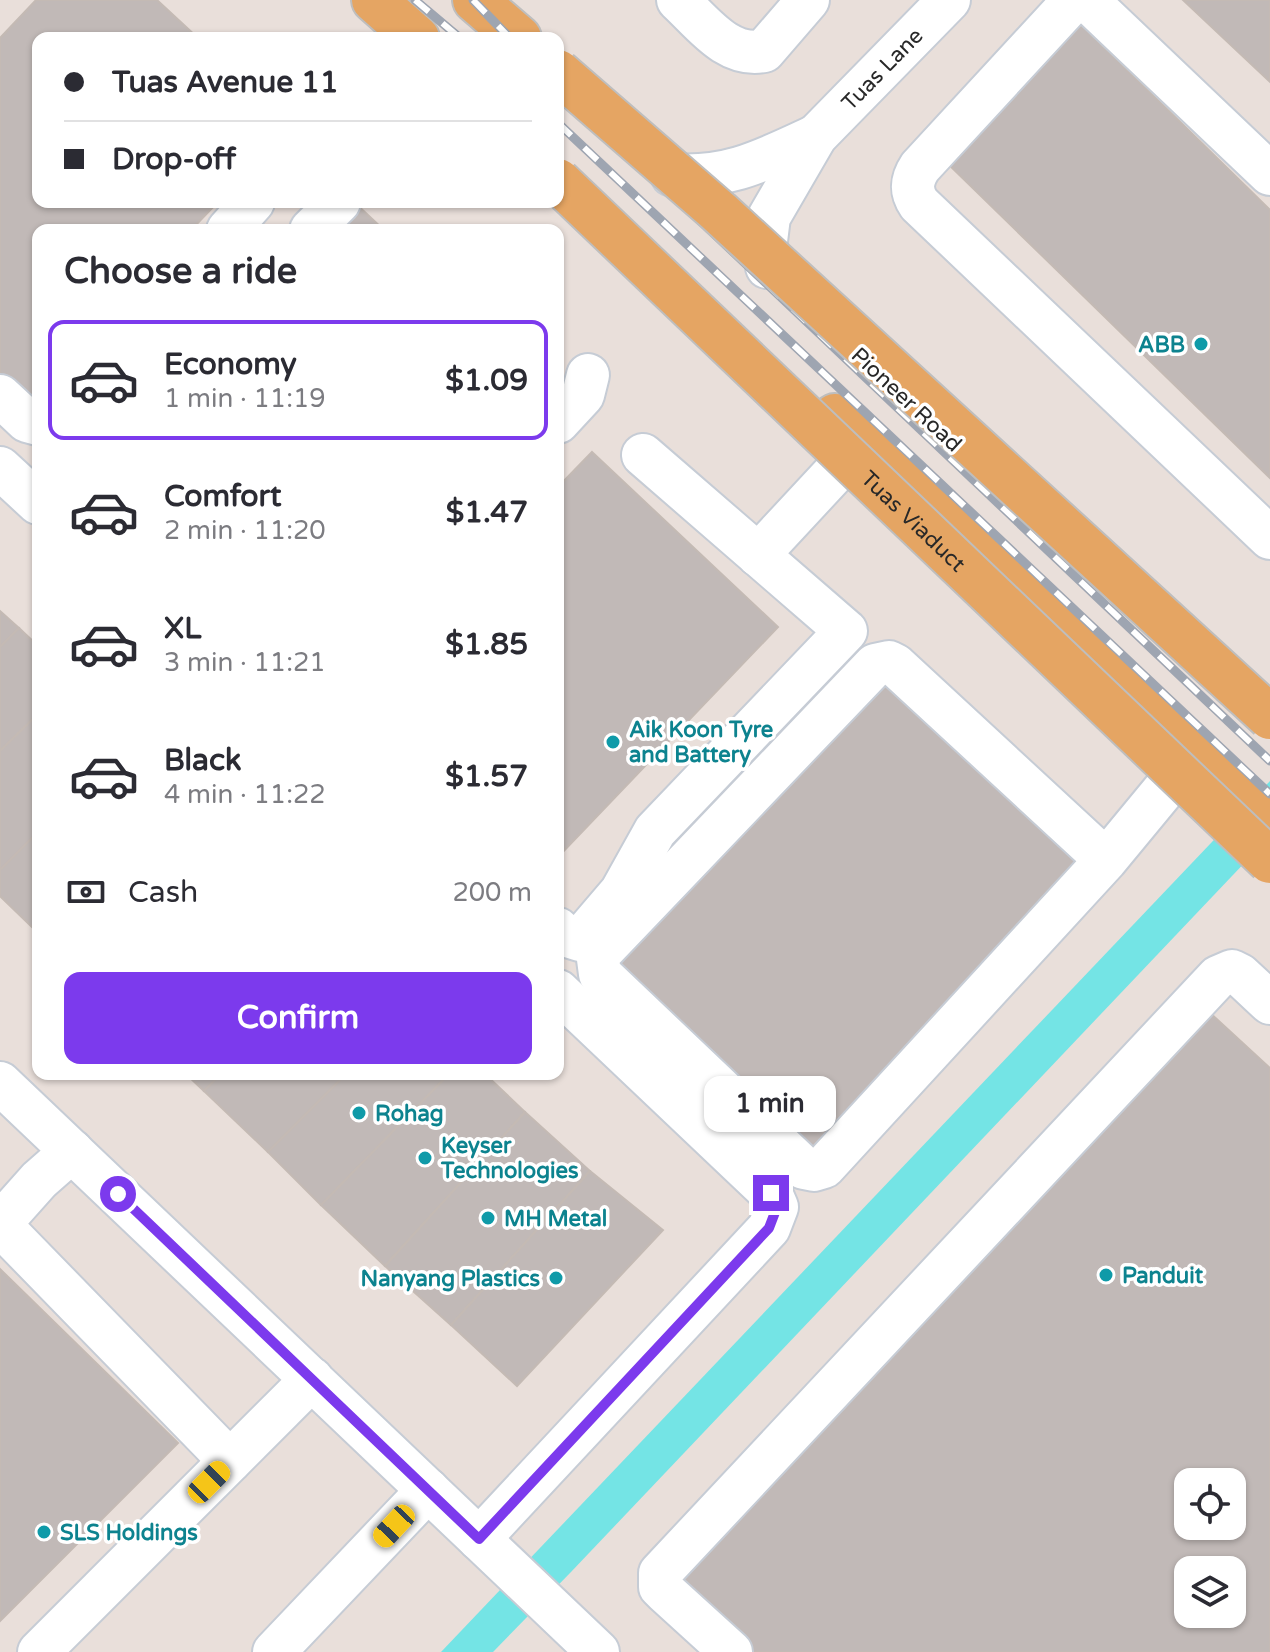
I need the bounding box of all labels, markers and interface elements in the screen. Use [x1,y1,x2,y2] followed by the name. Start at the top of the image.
[837,23,929,116] street label: Tuas Lane
[112,64,339,101] text: Tuas Avenue 11
[112,141,236,178] text: Drop-off
[64,250,297,293] text: Choose a ride
[1138,332,1185,358] place label: ABB
[1192,335,1210,353] marker: ABB
[846,342,967,457] street label: Pioneer Road
[68,344,140,416] icon: car
[164,346,297,383] text: Economy
[445,362,528,399] text: $1.09
[164,383,326,414] text: 1 min · 11:19
[855,466,971,577] street label: Tuas Viaduct
[68,476,140,548] icon: car
[164,478,282,515] text: Comfort
[446,494,528,531] text: $1.47
[164,515,326,546] text: 2 min · 11:20
[68,608,140,680] icon: car
[164,610,201,647] text: XL
[445,626,528,663] text: $1.85
[164,647,326,678] text: 3 min · 11:21
[629,717,773,768] place label: Aik Koon Tyre and Battery
[604,733,622,751] marker: Aik Koon Tyre and Battery
[68,740,140,812] icon: car
[164,742,241,779] text: Black
[445,758,528,795] text: $1.57
[164,779,326,810] text: 4 min · 11:22
[64,870,108,914] icon: cash
[128,874,198,911] text: Cash
[452,877,532,908] text: 200 m
[64,972,532,1064] button: Confirm
[705,1077,837,1133] callout: 1 min
[735,1088,805,1119] text: 1 min
[375,1101,444,1127] place label: Rohag
[350,1104,368,1122] marker: Rohag
[440,1133,579,1184] place label: Keyser Technologies
[416,1149,434,1167] marker: Keyser Technologies
[753,1175,789,1211] route end
[100,1176,136,1212] route start
[504,1206,607,1232] place label: MH Metal
[479,1209,497,1227] marker: MH Metal
[1122,1263,1204,1289] place label: Panduit
[361,1266,540,1292] place label: Nanyang Plastics
[1097,1266,1115,1284] marker: Panduit
[547,1269,565,1287] marker: Nanyang Plastics
[184,1457,234,1507] car
[1174,1468,1246,1628] map controls
[1174,1468,1246,1540] button: locate
[369,1500,419,1552] car
[60,1520,198,1546] place label: SLS Holdings
[35,1523,53,1541] marker: SLS Holdings
[1174,1556,1246,1628] button: layers

